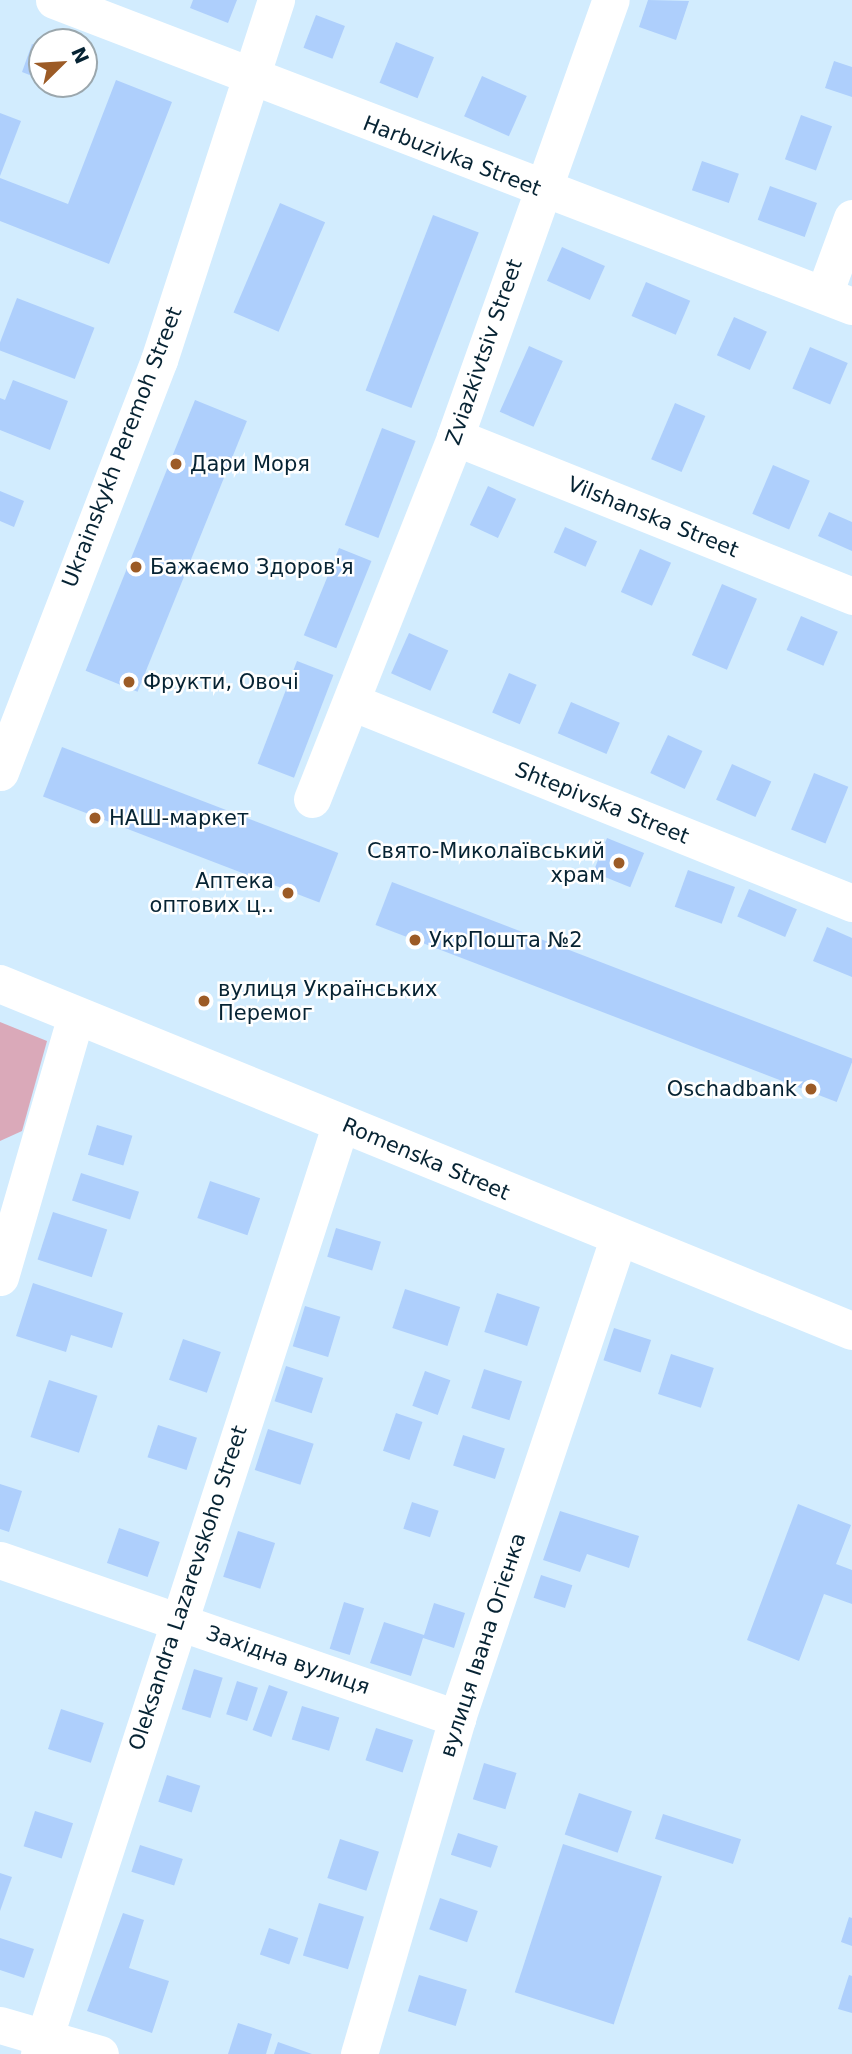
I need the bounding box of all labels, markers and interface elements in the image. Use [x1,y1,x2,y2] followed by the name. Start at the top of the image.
[28,28,98,98] north arrow
[67,44,94,67] text: N
[360,110,544,202] street label: Harbuzivka Street
[440,256,528,448] street label: Zviazkivtsiv Street
[57,303,187,591] street label: Ukrainskykh Peremoh Street
[190,451,310,477] place label: Дари Моря
[168,456,184,472] marker: Дари Моря
[564,471,742,563] street label: Vilshanska Street
[150,554,354,580] place label: Бажаємо Здоров'я
[128,559,144,575] marker: Бажаємо Здоров'я
[143,669,299,695] place label: Фрукти, Овочі
[121,674,137,690] marker: Фрукти, Овочі
[511,757,693,849] street label: Shtepivska Street
[109,805,249,831] place label: НАШ-маркет
[87,810,103,826] marker: НАШ-маркет
[367,838,605,888] place label: Свято-Миколаївський храм
[611,855,627,871] marker: Свято-Миколаївський храм
[150,868,274,918] place label: Аптека оптових ц..
[280,885,296,901] marker: Аптека оптових ц..
[429,927,583,953] place label: УкрПошта №2
[407,932,423,948] marker: УкрПошта №2
[218,976,437,1026] place label: вулиця Українських Перемог
[196,993,212,1009] marker: вулиця Українських Перемог
[667,1076,797,1102] place label: Oschadbank
[803,1081,819,1097] marker: Oschadbank
[339,1112,513,1206] street label: Romenska Street
[123,1422,253,1754] street label: Oleksandra Lazarevskoho Street
[435,1530,531,1760] street label: вулиця Івана Огієнка
[203,1620,373,1700] street label: Західна вулиця

